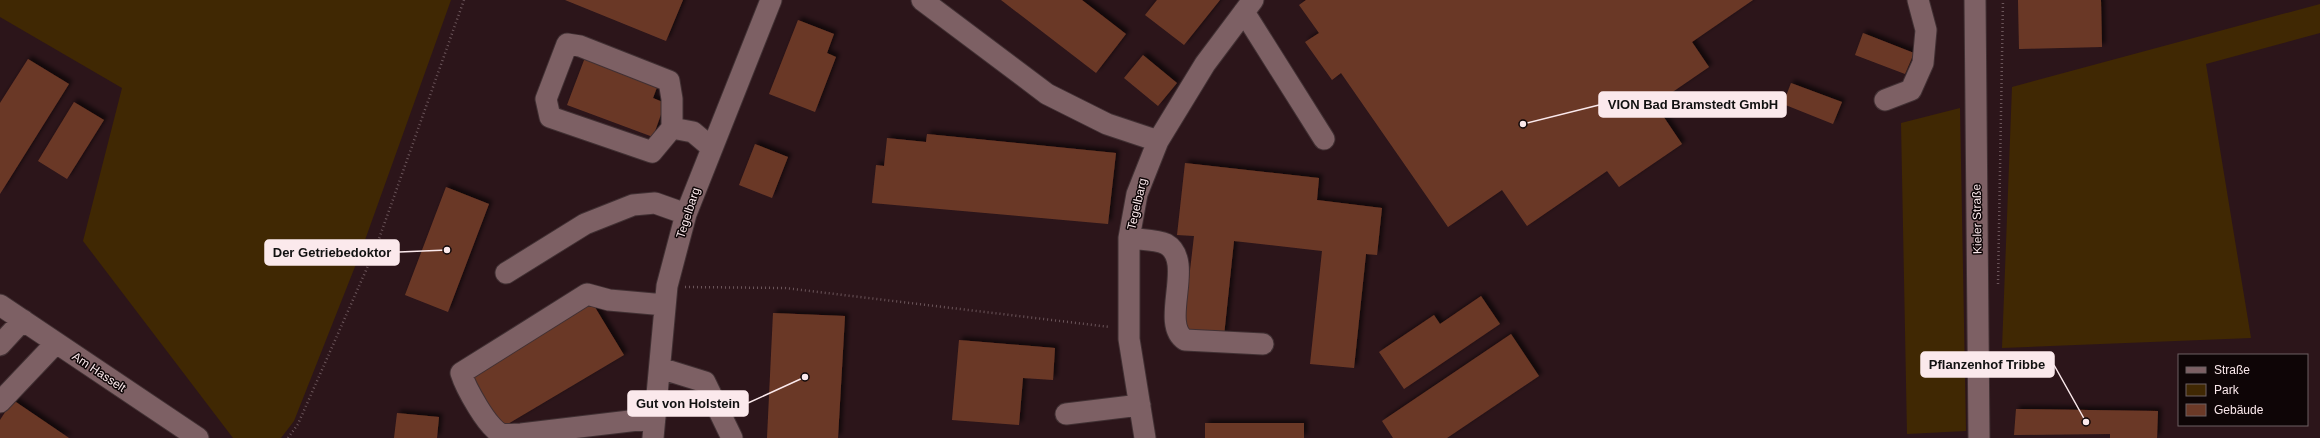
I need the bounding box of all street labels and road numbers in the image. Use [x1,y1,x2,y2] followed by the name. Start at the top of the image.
[1124,177,1150,231] street label: Tegelbarg
[1969,184,1985,254] street label: Kieler Straße
[673,186,703,240] street label: Tegelbarg
[70,349,129,395] street label: Am Hasselt

